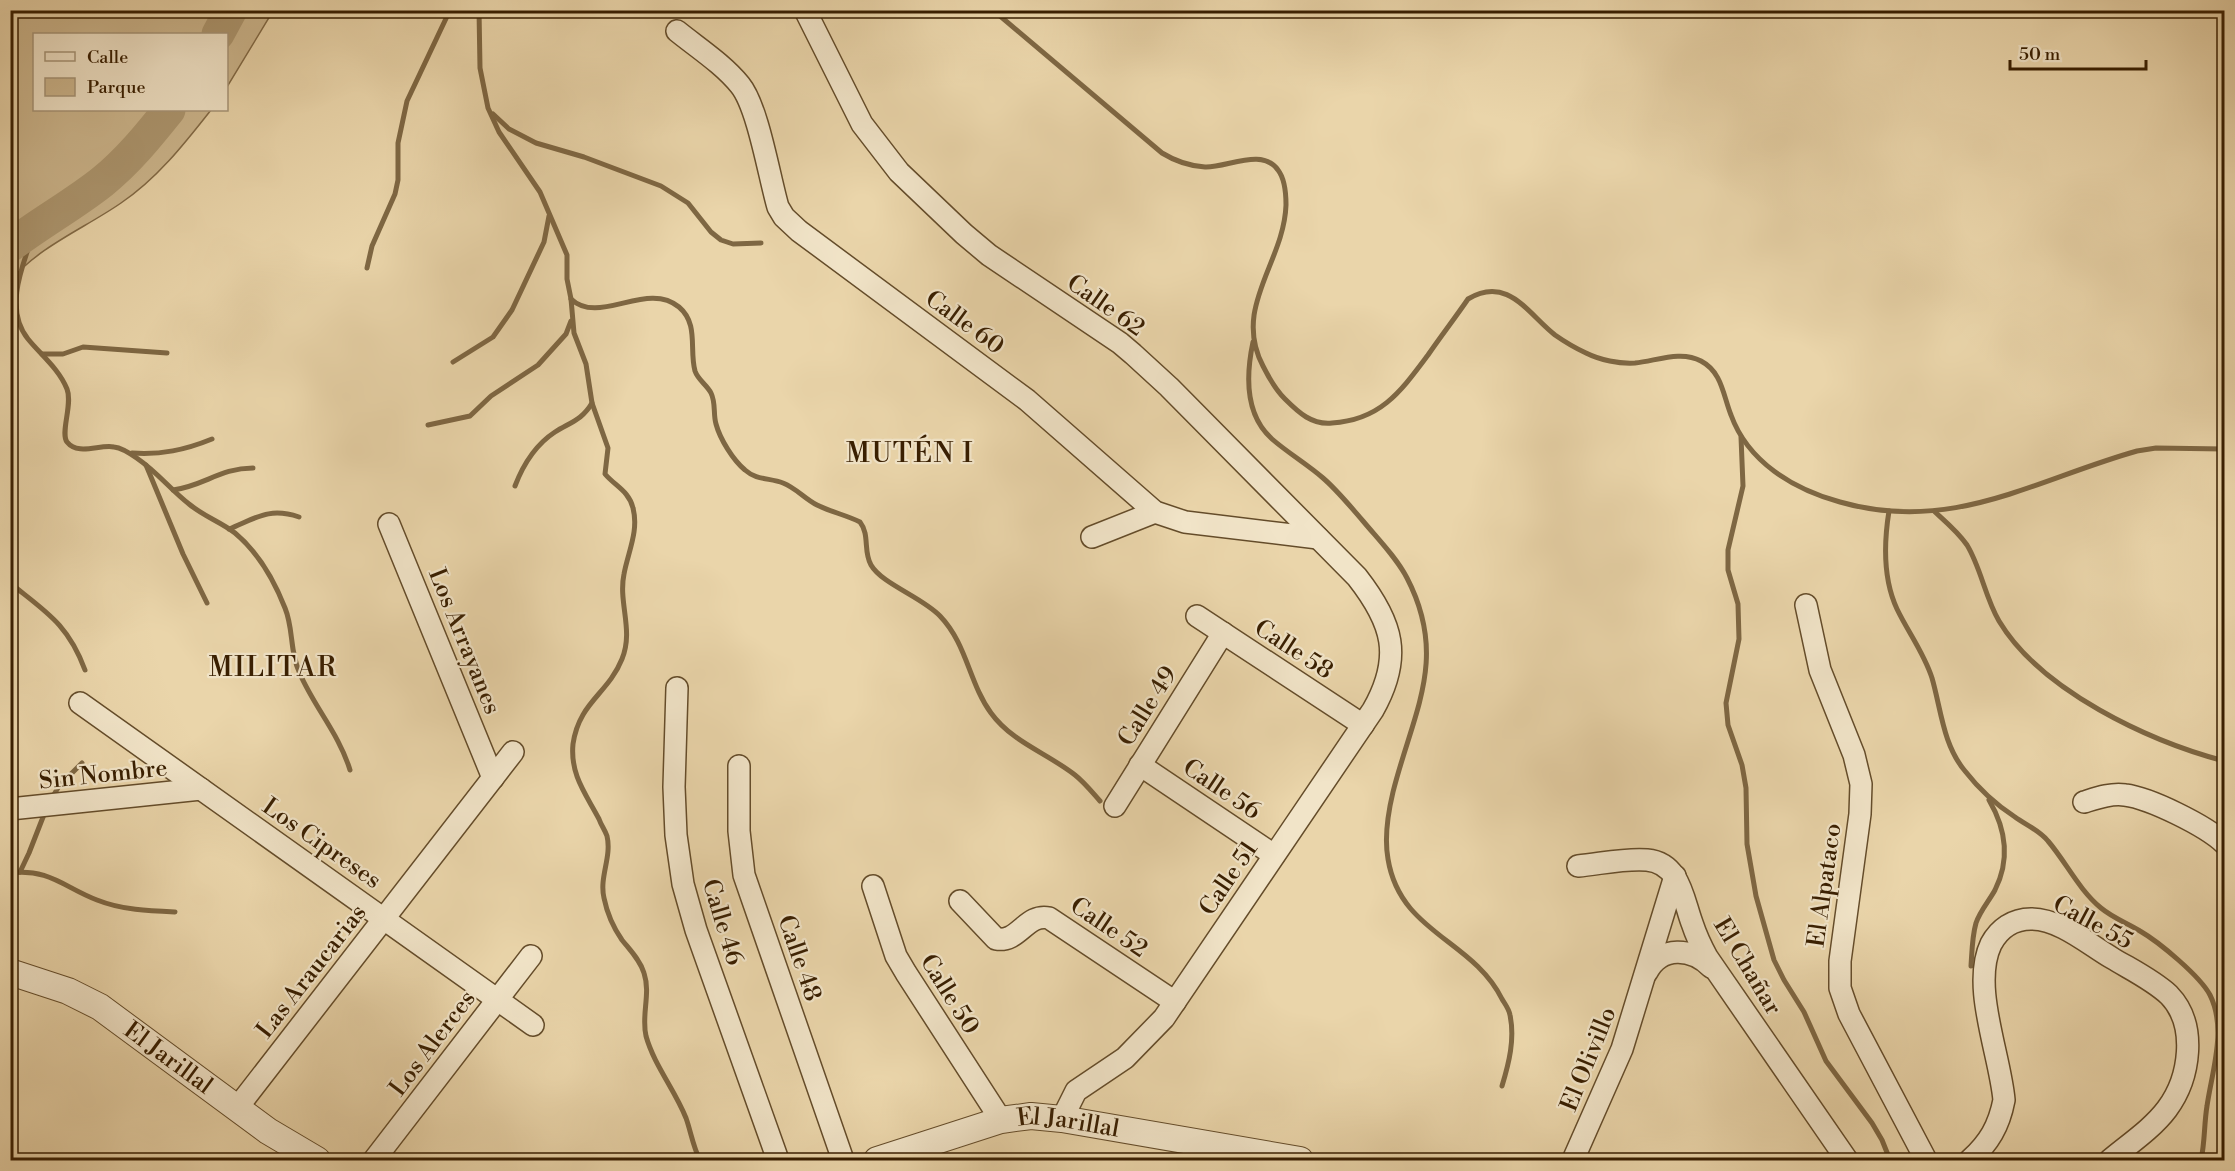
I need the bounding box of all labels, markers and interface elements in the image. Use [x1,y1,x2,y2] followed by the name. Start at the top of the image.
[33,33,228,111] legend
[2010,33,2146,71] scale bar
[2019,43,2061,66] text: 50 m
[87,46,128,69] text: Calle
[87,76,146,99] text: Parque
[1061,268,1150,343] street label: Calle 62
[919,284,1010,362] street label: Calle 60
[846,434,974,471] district label: MUTÉN I
[421,564,507,719] street label: Los Arrayanes
[1248,613,1338,686] street label: Calle 58
[209,651,337,685] district label: MILITAR
[1112,661,1184,752] street label: Calle 49
[37,753,169,797] street label: Sin Nombre
[1177,753,1266,827] street label: Calle 56
[256,792,387,896] street label: Los Cipreses
[1801,821,1849,949] street label: El Alpataco
[1193,835,1265,922] street label: Calle 51
[695,875,749,969] street label: Calle 46
[2047,889,2138,956] street label: Calle 55
[1064,891,1153,965] street label: Calle 52
[250,899,373,1045] street label: Las Araucarias
[770,911,828,1005] street label: Calle 48
[1706,912,1788,1021] street label: El Chañar
[913,949,985,1040] street label: Calle 50
[383,985,482,1103] street label: Los Alerces
[1554,1003,1623,1116] street label: El Olivillo
[117,1016,218,1101] street label: El Jarillal
[1015,1102,1121,1145] street label: El Jarillal

